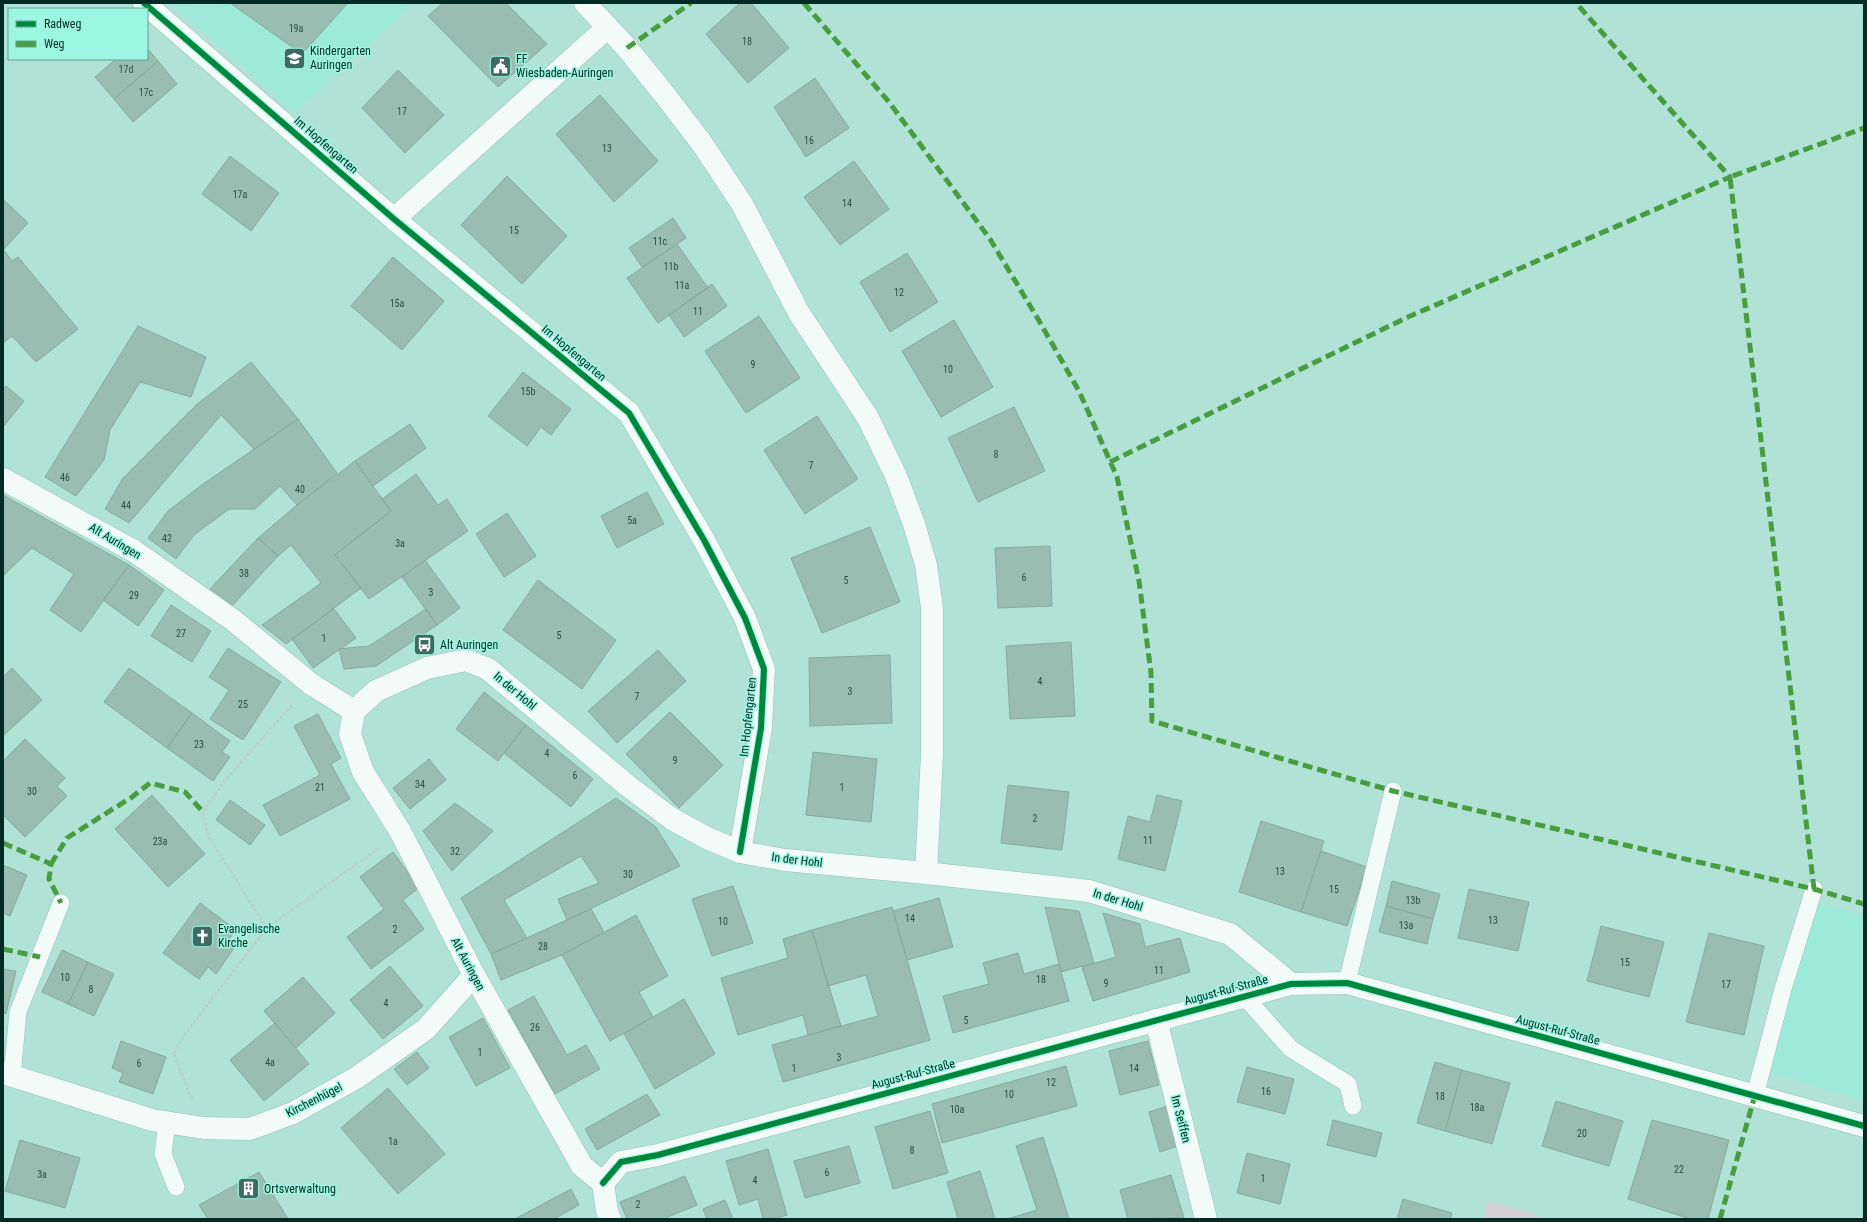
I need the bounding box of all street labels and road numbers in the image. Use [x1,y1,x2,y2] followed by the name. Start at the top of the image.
[291,114,361,177] street label: Im Hopfengarten
[539,322,609,384] street label: Im Hopfengarten
[86,520,144,562] street label: Alt Auringen
[491,669,539,713] street label: In der Hohl
[737,676,759,757] street label: Im Hopfengarten
[771,850,823,870] street label: In der Hohl
[1091,886,1145,914] street label: In der Hohl
[448,935,488,993] street label: Alt Auringen
[1183,972,1270,1008] street label: August-Ruf-Straße
[1515,1012,1602,1048] street label: August-Ruf-Straße
[870,1056,957,1092] street label: August-Ruf-Straße
[283,1080,345,1120] street label: Kirchenhügel
[1168,1094,1194,1144] street label: Im Seiffen

